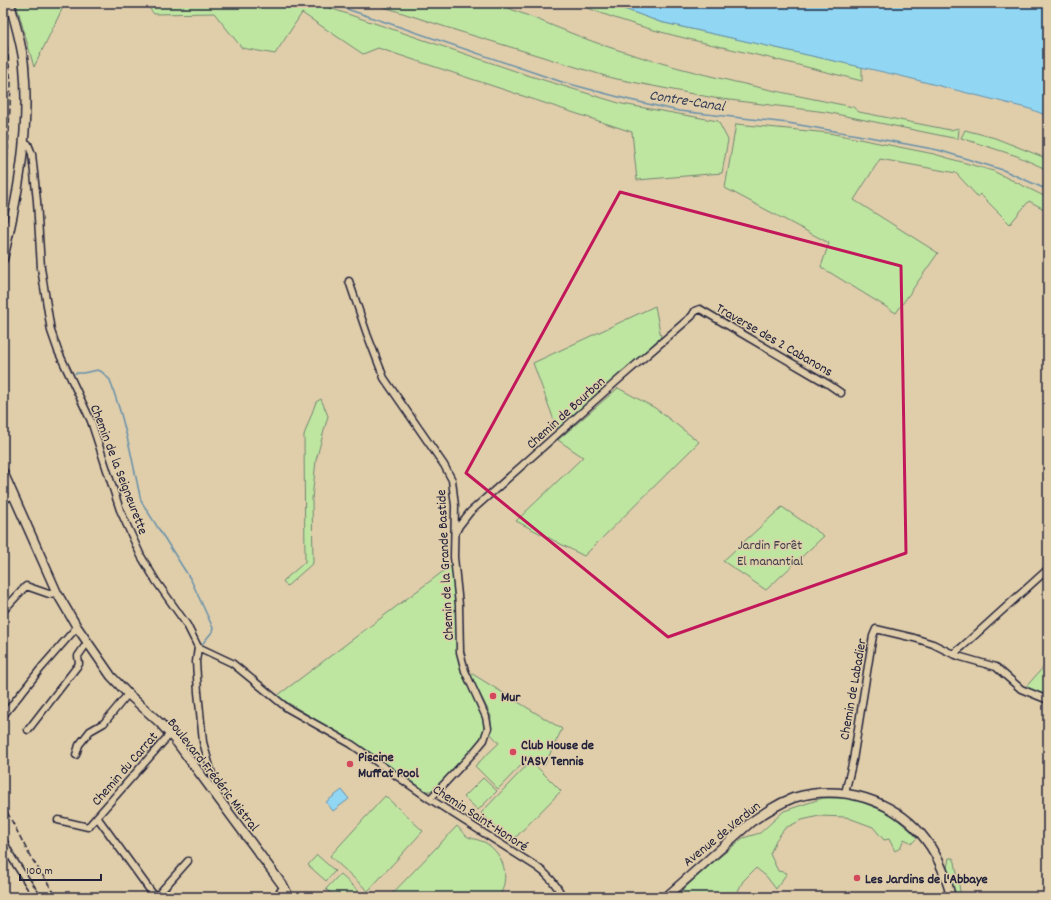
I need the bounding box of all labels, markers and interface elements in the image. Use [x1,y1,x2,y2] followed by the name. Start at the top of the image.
[648,85,727,119] water label: Contre-Canal
[712,299,836,382] street label: Traverse des 2 Cabanons
[522,373,610,454] street label: Chemin de Bourbon
[84,402,152,538] street label: Chemin de la Seigneurette
[432,489,460,641] street label: Chemin de la Grande Bastide
[737,536,804,572] park label: Jardin Forêt El manantial
[835,636,873,742] street label: Chemin de Labadier
[501,688,521,708] place label: Mur
[488,691,498,701] marker: Mur
[162,714,264,837] street label: Boulevard Frédéric Mistral
[88,728,163,811] street label: Chemin du Carrat
[521,736,594,772] place label: Club House de l'ASV Tennis
[508,747,518,757] marker: Club House de l'ASV Tennis
[358,748,419,784] place label: Piscine Muffat Pool
[345,759,355,769] marker: Piscine Muffat Pool
[428,780,532,857] street label: Chemin Saint-Honoré
[679,797,765,872] street label: Avenue de Verdun
[20,856,101,882] scale bar
[26,863,53,880] text: 100 m
[865,870,988,890] place label: Les Jardins de l'Abbaye
[852,873,862,883] marker: Les Jardins de l'Abbaye

